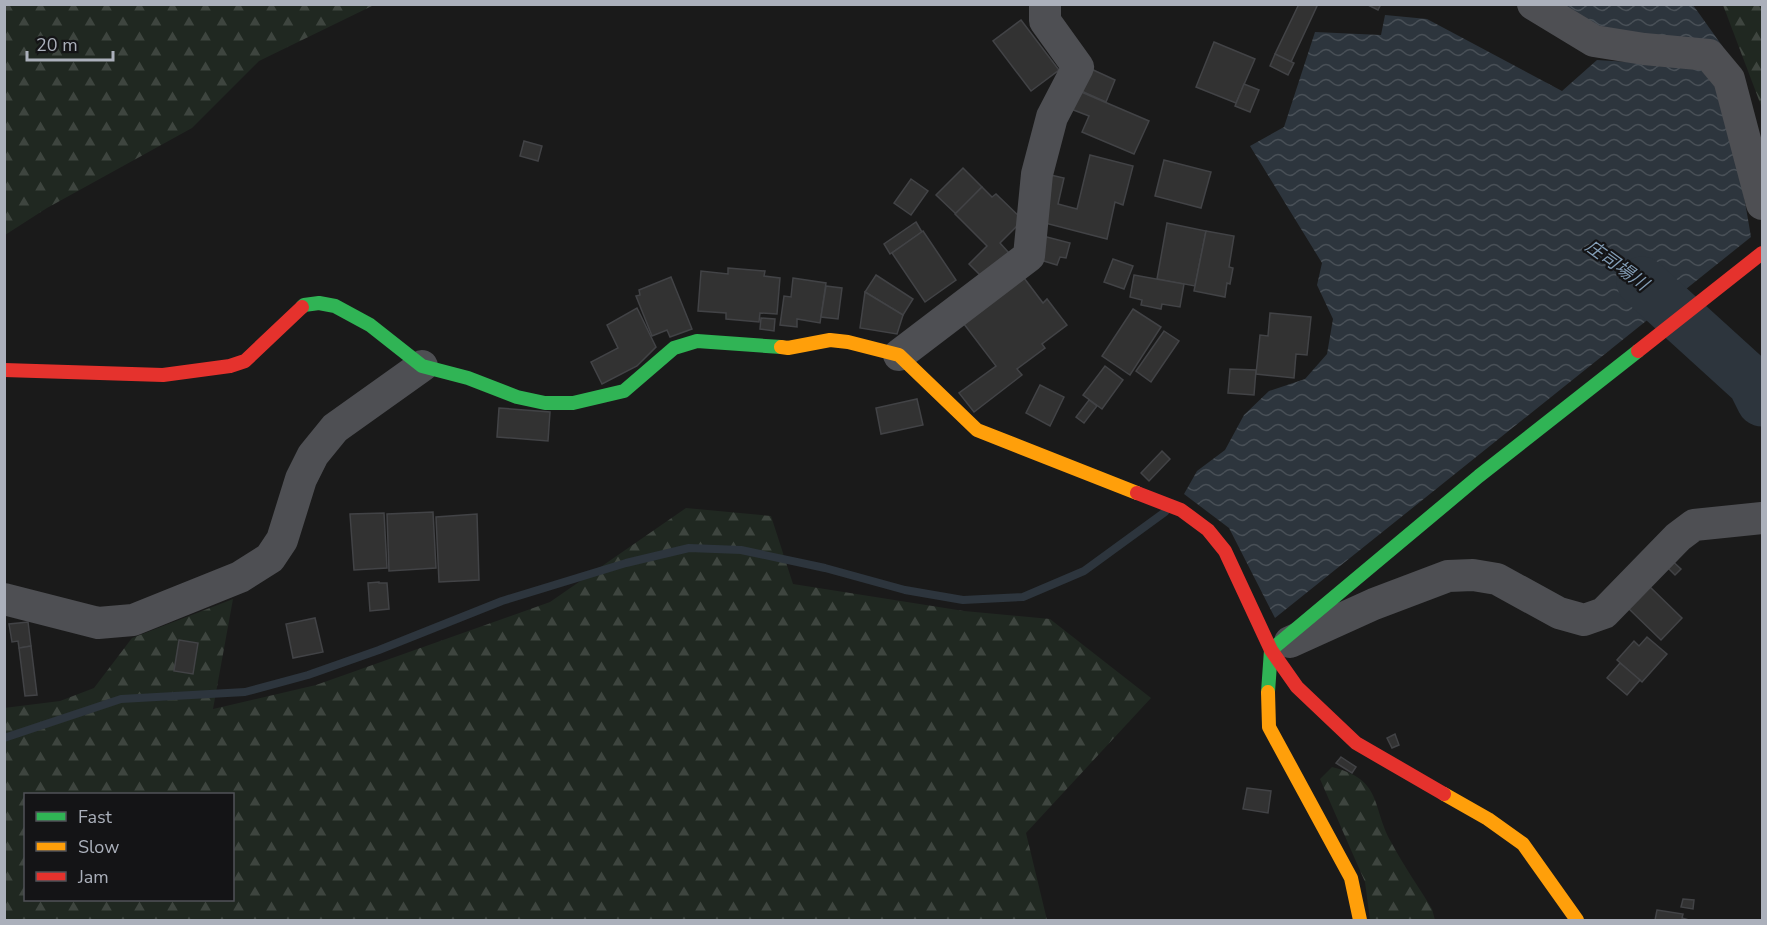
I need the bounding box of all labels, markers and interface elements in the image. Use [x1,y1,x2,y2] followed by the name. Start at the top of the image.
[27,24,112,62] scale bar
[36,33,78,57] text: 20 m
[1581,234,1655,297] water label: 庄司場川
[24,793,234,901] legend
[78,805,113,829] text: Fast
[78,835,119,859] text: Slow
[77,865,109,889] text: Jam

